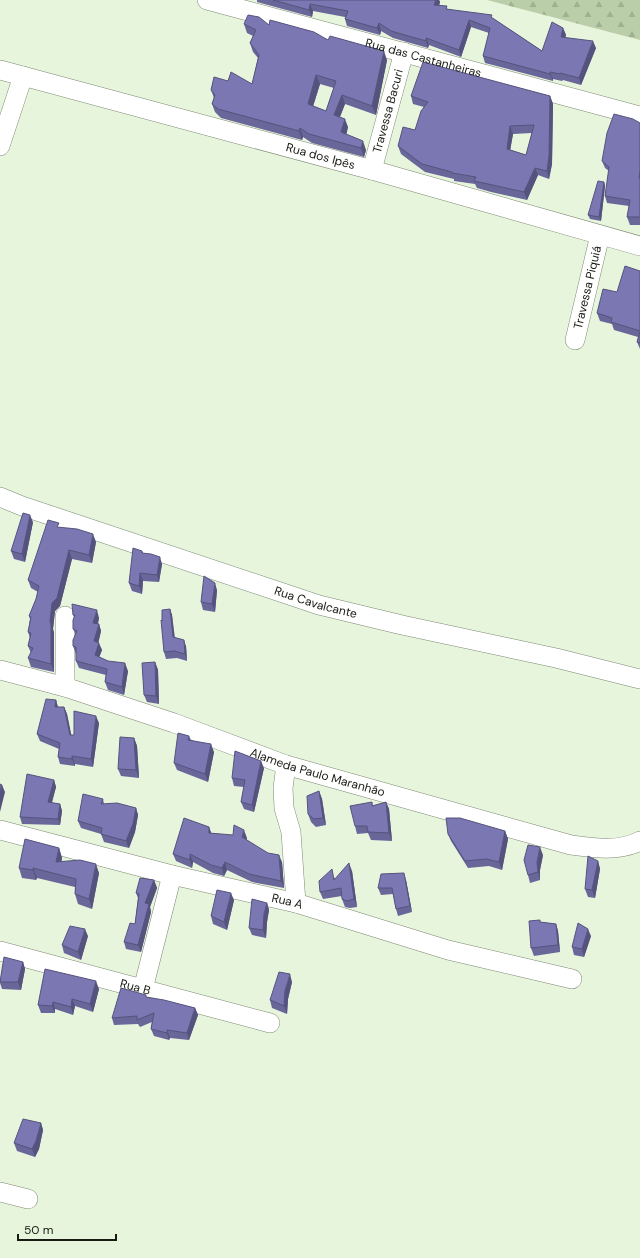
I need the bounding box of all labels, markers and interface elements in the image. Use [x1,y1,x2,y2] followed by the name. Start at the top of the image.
[363,35,483,81] street label: Rua das Castanheiras
[369,67,407,155] street label: Travessa Bacuri
[284,139,357,173] street label: Rua dos Ipês
[570,244,605,331] street label: Travessa Piquiá
[272,583,359,622] street label: Rua Cavalcante
[248,744,387,800] street label: Alameda Paulo Maranhão
[270,890,305,913] street label: Rua A
[118,975,152,999] street label: Rua B
[18,1216,116,1242] scale bar
[24,1222,53,1238] text: 50 m

